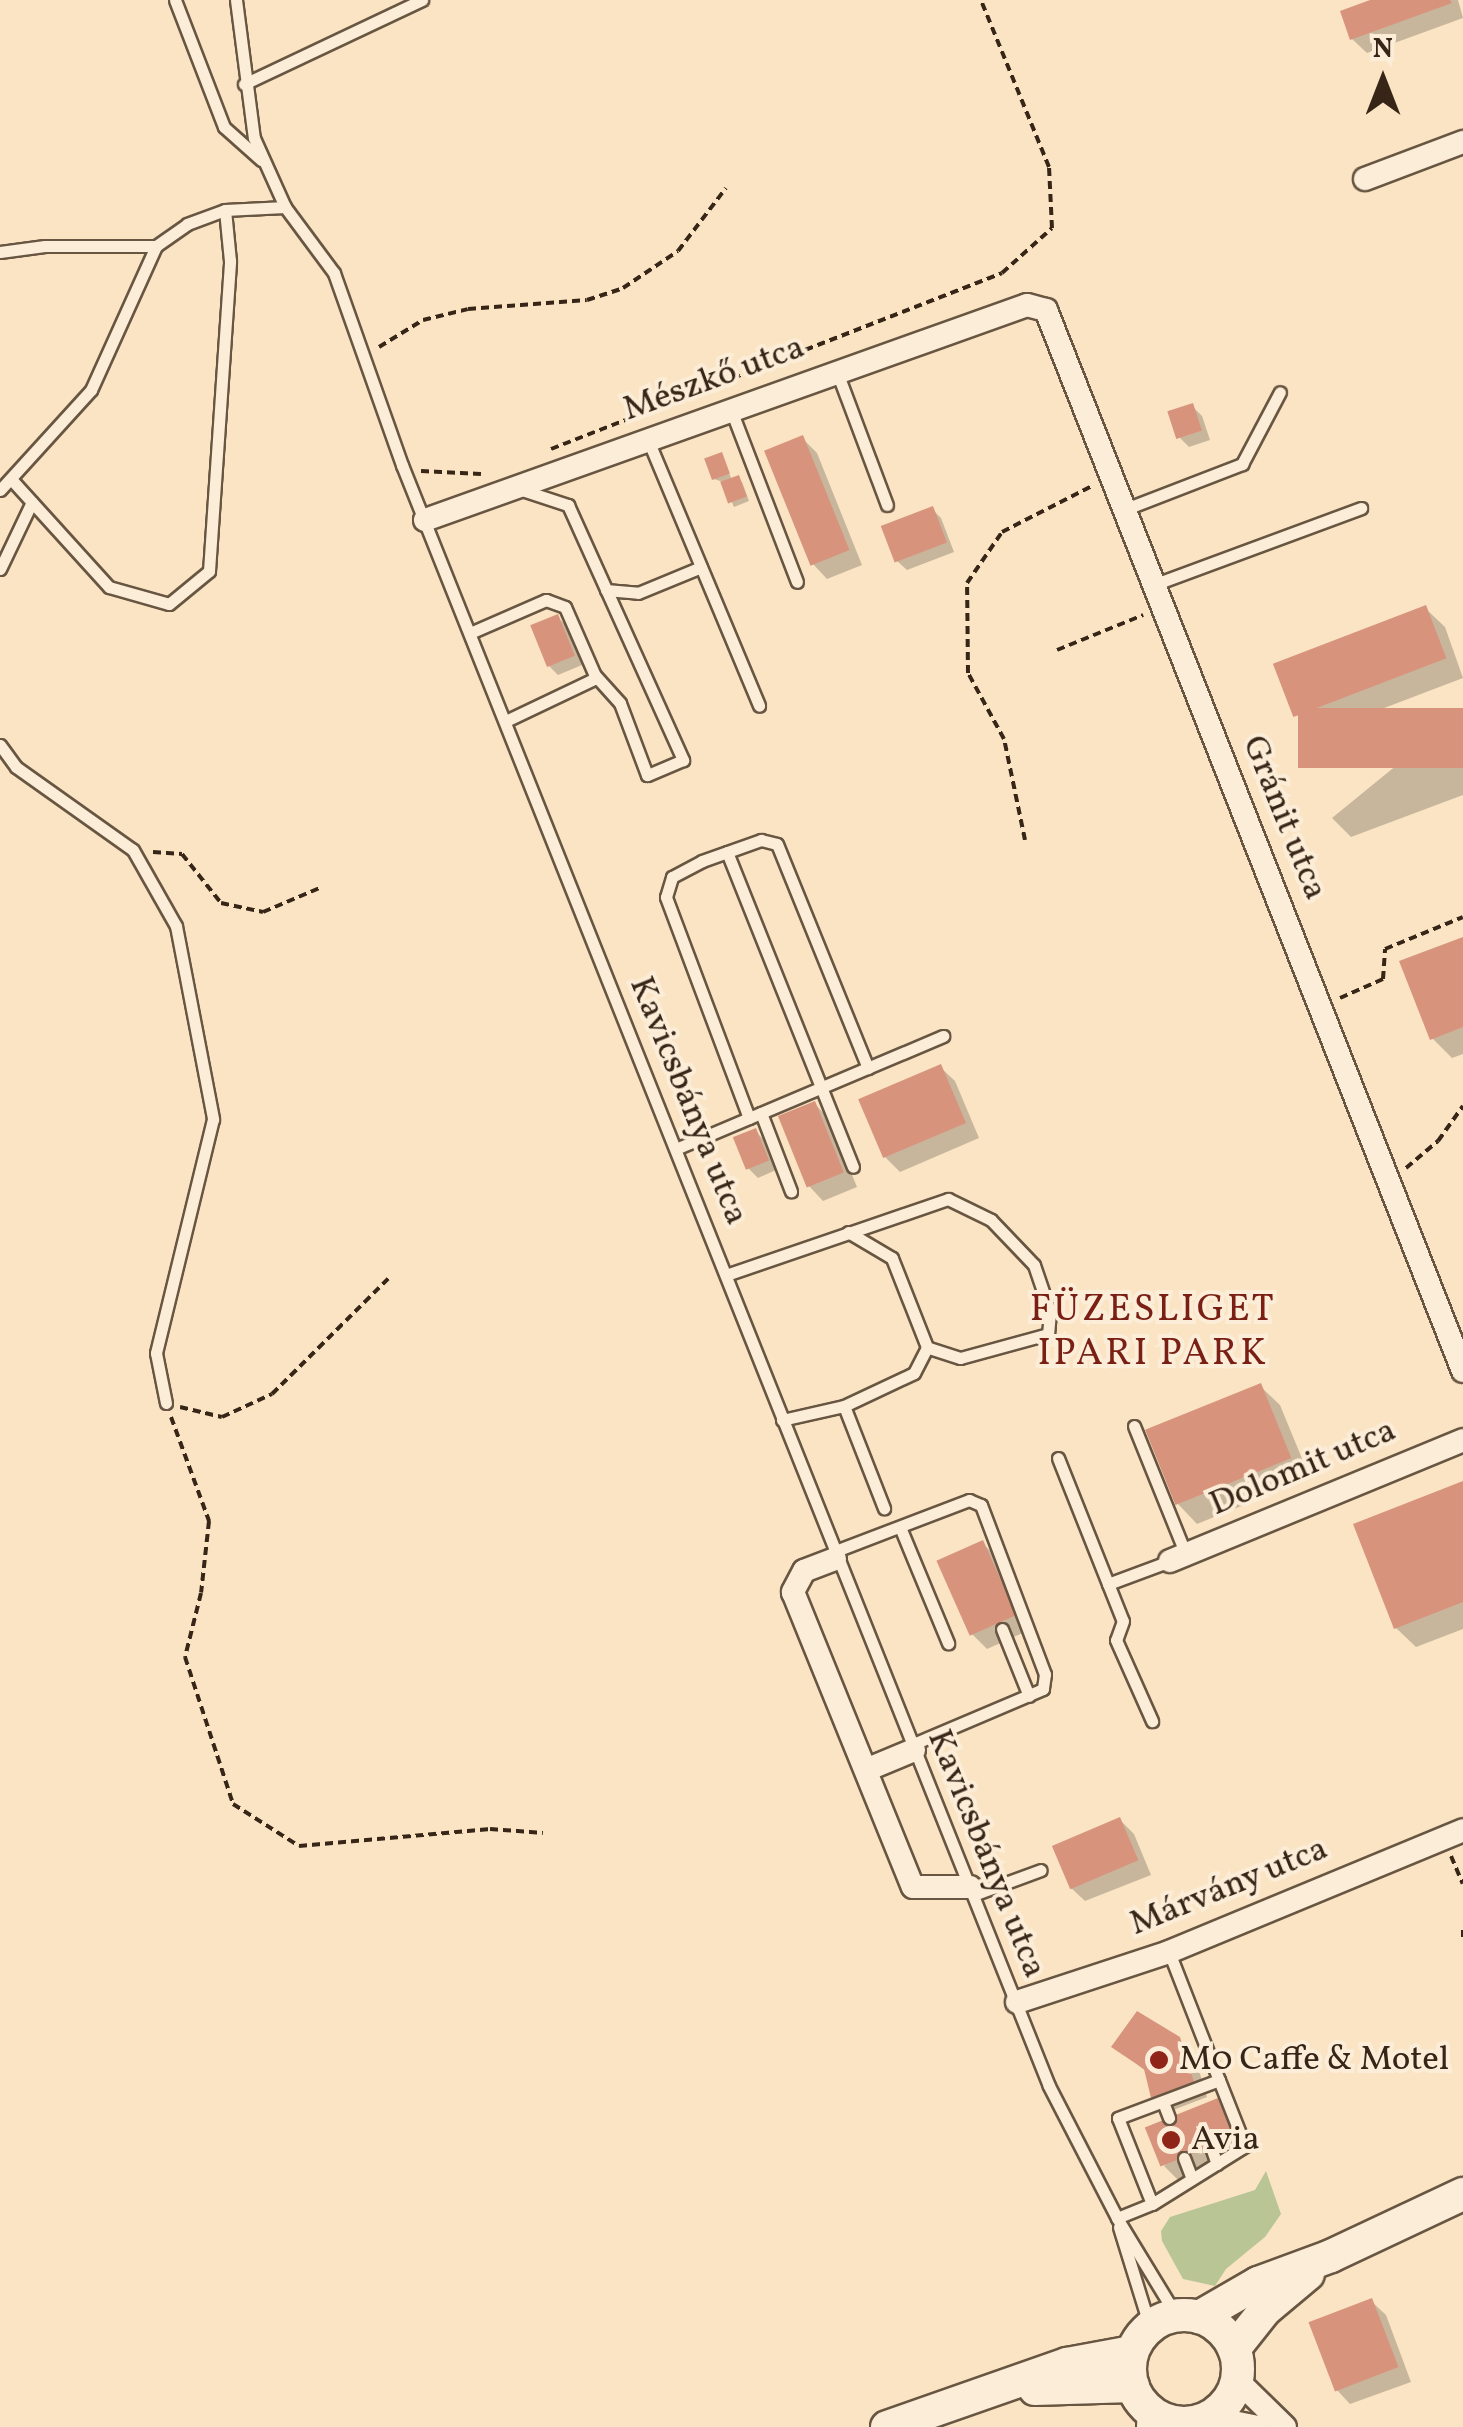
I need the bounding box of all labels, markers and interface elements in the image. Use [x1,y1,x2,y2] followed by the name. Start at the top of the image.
[1333,30,1433,130] north arrow
[1373,30,1393,69] text: N
[618,327,810,431] street label: Mészkő utca
[1232,730,1336,906] street label: Gránit utca
[619,971,757,1231] street label: Kavicsbánya utca
[1030,1288,1276,1378] district label: FÜZESLIGET IPARI PARK
[1203,1410,1403,1526] street label: Dolomit utca
[917,1724,1055,1984] street label: Kavicsbánya utca
[1123,1828,1335,1946] street label: Márvány utca
[1179,2039,1449,2081] place label: M0 Caffe & Motel
[1148,2049,1170,2071] marker: M0 Caffe & Motel
[1191,2119,1260,2161] place label: Avia
[1160,2129,1182,2151] marker: Avia

